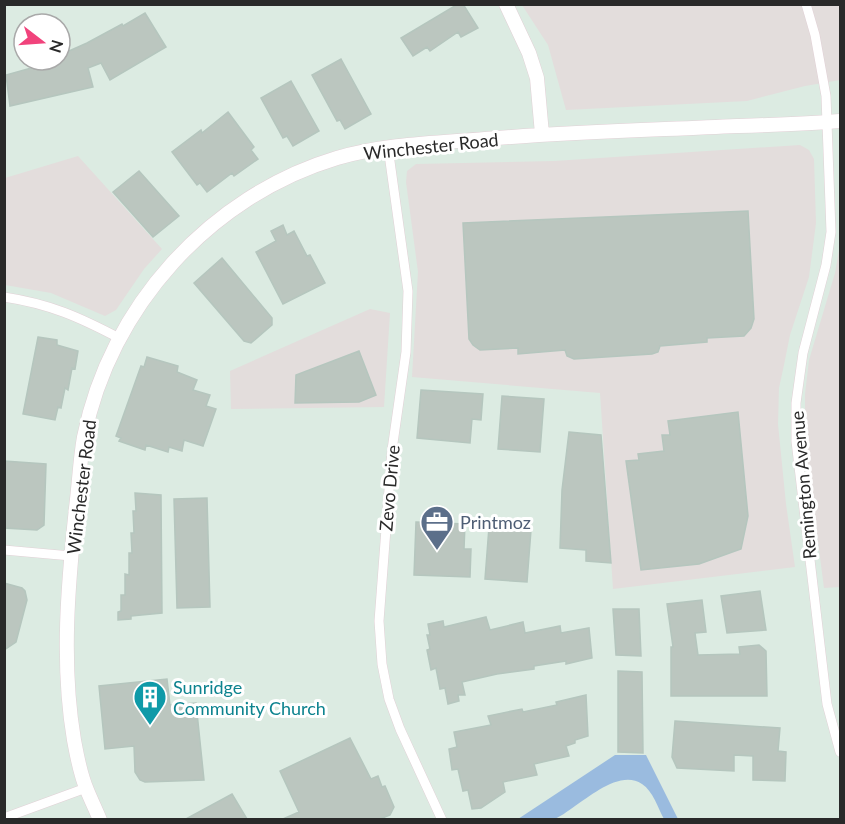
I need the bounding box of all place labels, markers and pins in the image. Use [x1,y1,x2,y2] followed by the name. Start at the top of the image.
[419,504,455,551] office icon: Printmoz
[460,511,531,533] place label: Printmoz
[173,676,326,719] place label: Sunridge Community Church
[132,679,168,726] building icon: Sunridge Community Church

